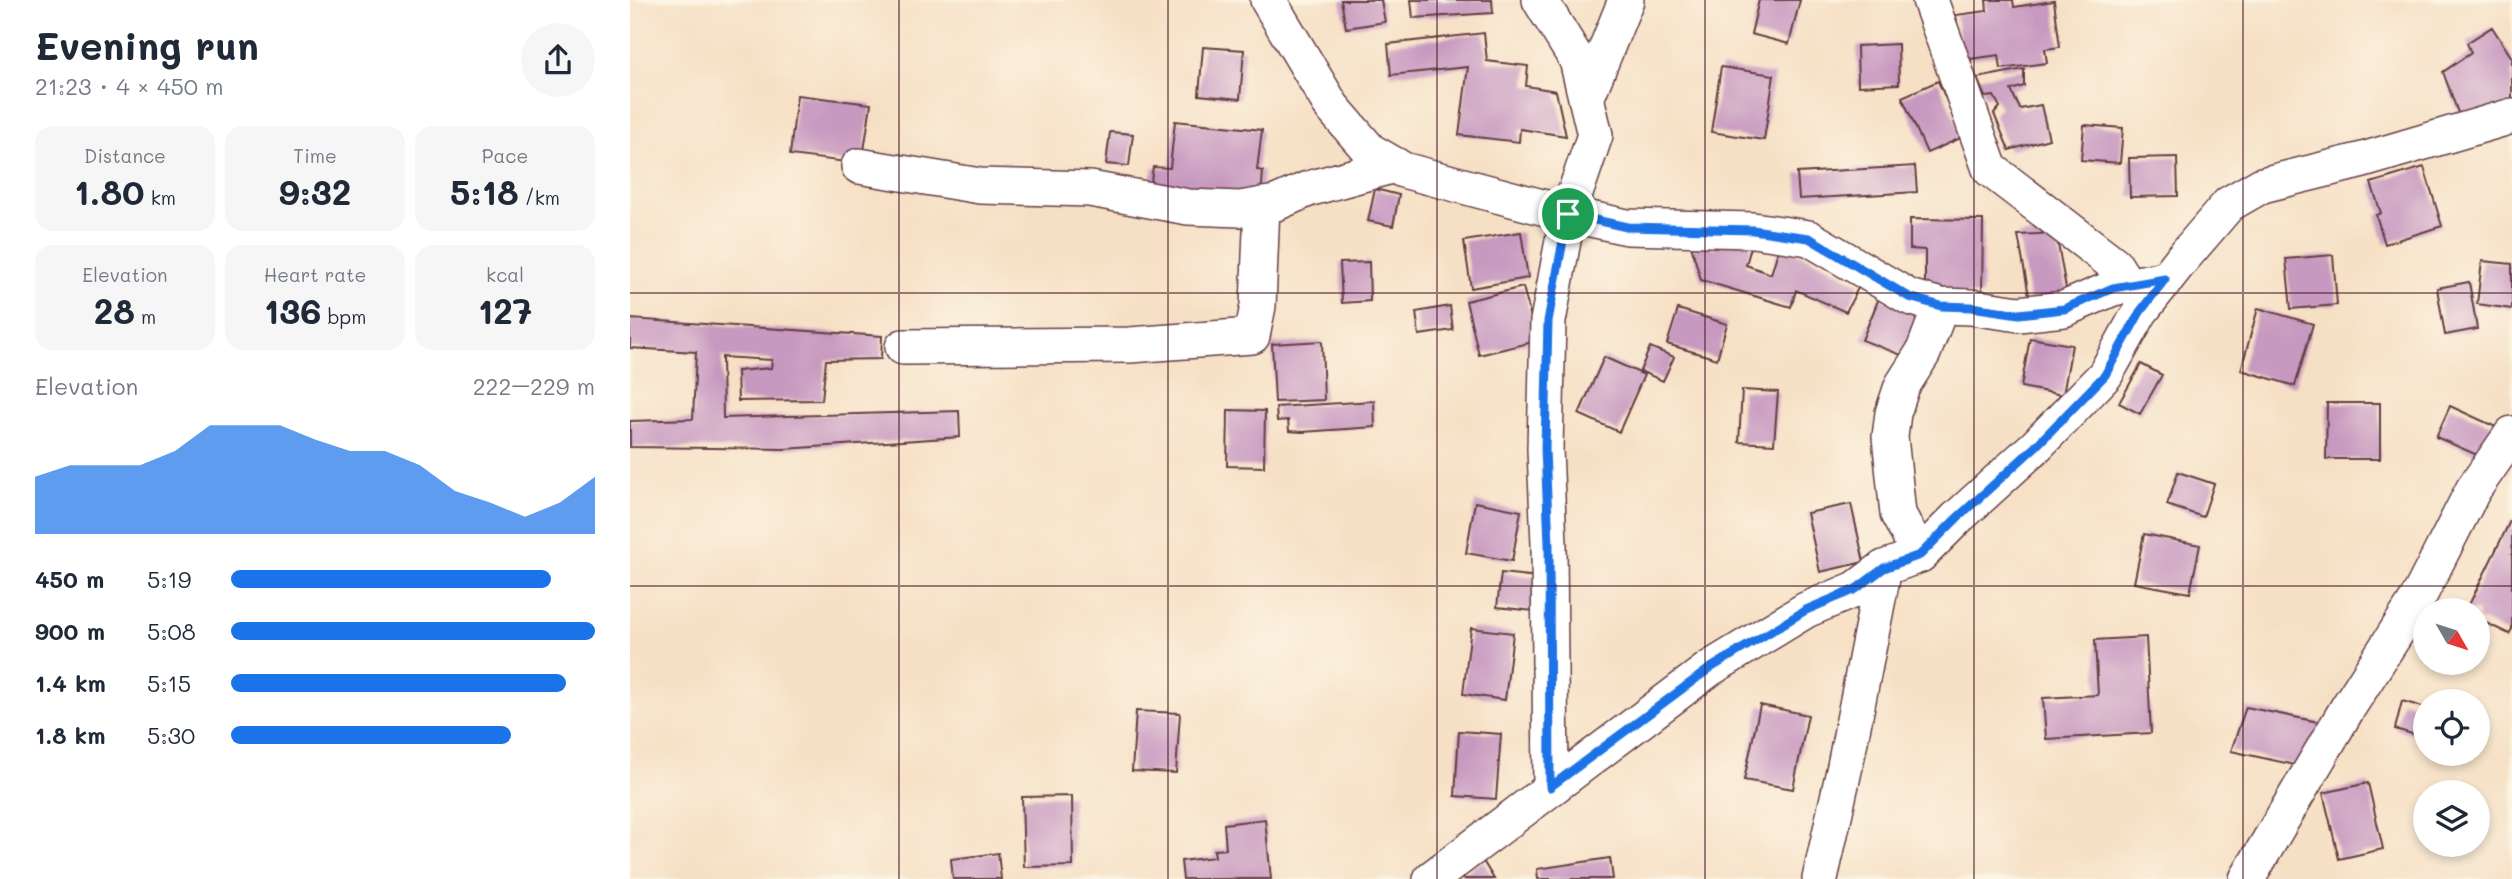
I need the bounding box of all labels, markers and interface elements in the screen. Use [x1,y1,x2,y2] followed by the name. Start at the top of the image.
[35,20,259,70] text: Evening run
[521,23,595,97] button: share
[35,71,224,101] text: 21:23 · 4 × 450 m
[84,143,166,168] text: Distance
[293,143,337,168] text: Time
[482,143,528,168] text: Pace
[74,168,145,214] text: 1.80
[279,168,351,214] text: 9:32
[450,168,519,214] text: 5:18
[1538,184,1598,244] pin
[145,185,176,210] text: km
[519,185,560,210] text: /km
[1549,195,1587,233] icon: arrive
[82,262,168,287] text: Elevation
[264,262,366,287] text: Heart rate
[486,262,524,287] text: kcal
[94,287,135,333] text: 28
[264,287,321,333] text: 136
[478,287,532,333] text: 127
[135,304,156,329] text: m
[321,304,366,329] text: bpm
[35,371,138,401] text: Elevation
[473,371,595,401] text: 222–229 m
[35,564,104,594] text: 450 m
[147,564,191,594] text: 5:19
[2413,598,2490,676] north arrow
[2413,598,2490,857] map controls
[35,616,105,646] text: 900 m
[147,616,196,646] text: 5:08
[35,668,106,698] text: 1.4 km
[147,668,191,698] text: 5:15
[2413,689,2490,766] button: locate
[35,720,105,750] text: 1.8 km
[147,720,195,750] text: 5:30
[2413,780,2490,857] button: layers

